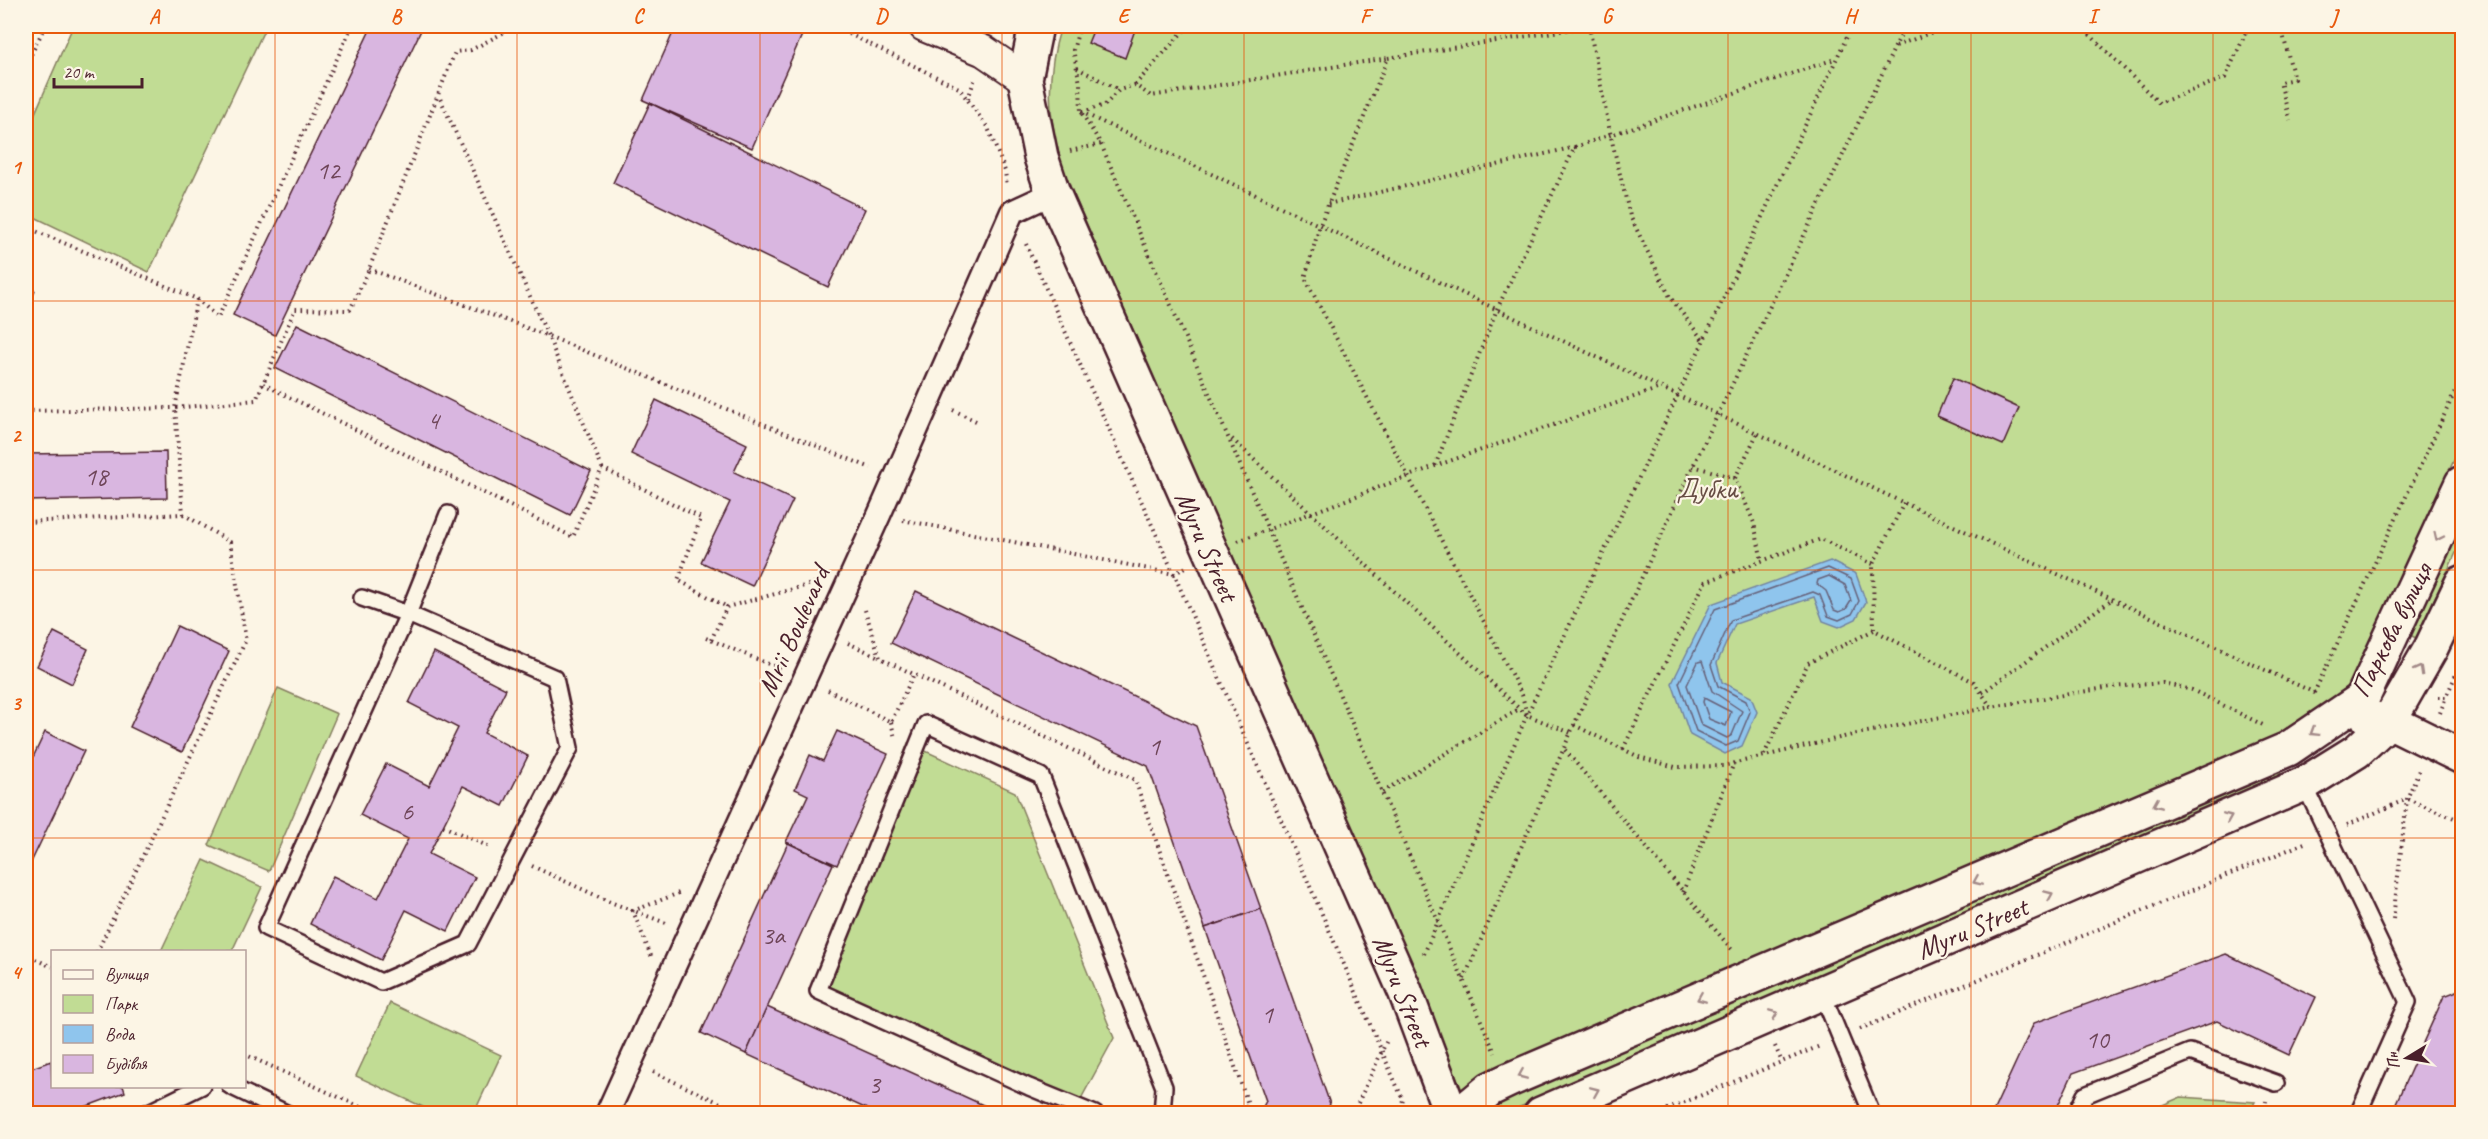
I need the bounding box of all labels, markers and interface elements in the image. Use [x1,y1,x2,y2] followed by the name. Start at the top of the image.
[149,4,161,29] text: A
[391,4,403,29] text: B
[633,4,645,29] text: C
[875,4,889,29] text: D
[1118,4,1132,29] text: E
[1360,4,1374,29] text: F
[1602,4,1615,29] text: G
[1844,4,1859,29] text: H
[2088,4,2101,29] text: I
[2329,4,2341,29] text: J
[54,51,142,89] scale bar
[63,61,96,83] text: 20 m
[316,154,342,187] house number: 12
[12,155,23,180] text: 1
[427,404,441,437] house number: 4
[12,423,23,448] text: 2
[84,460,110,493] house number: 18
[1676,471,1739,506] park label: Дубки
[1167,485,1248,609] street label: Myru Street
[2433,530,2445,541] one-way arrow
[2342,555,2441,703] street label: Паркова вулиця
[749,557,839,701] street label: Mrii Boulevard
[2411,666,2423,677] one-way arrow
[12,691,23,716] text: 3
[2310,724,2321,735] one-way arrow
[1148,730,1161,763] house number: 1
[401,795,414,828] house number: 6
[2152,797,2163,809] one-way arrow
[2222,812,2233,824] one-way arrow
[1973,874,1984,886] one-way arrow
[1911,888,2035,967] street label: Myru Street
[2043,890,2054,902] one-way arrow
[761,919,786,952] house number: 3а
[1365,930,1442,1054] street label: Myru Street
[51,950,246,1088] legend
[12,960,24,985] text: 4
[105,963,149,985] text: Вулиця
[1697,991,1708,1003] one-way arrow
[105,993,139,1015] text: Парк
[1261,998,1274,1031] house number: 1
[1768,1009,1779,1021] one-way arrow
[105,1023,136,1045] text: Вода
[2085,1023,2111,1056] house number: 10
[2377,1028,2437,1088] north arrow
[2382,1050,2405,1071] text: Пн
[105,1053,148,1075] text: Будівля
[868,1068,882,1101] house number: 3
[1517,1068,1528,1080] one-way arrow
[1588,1086,1599,1098] one-way arrow

